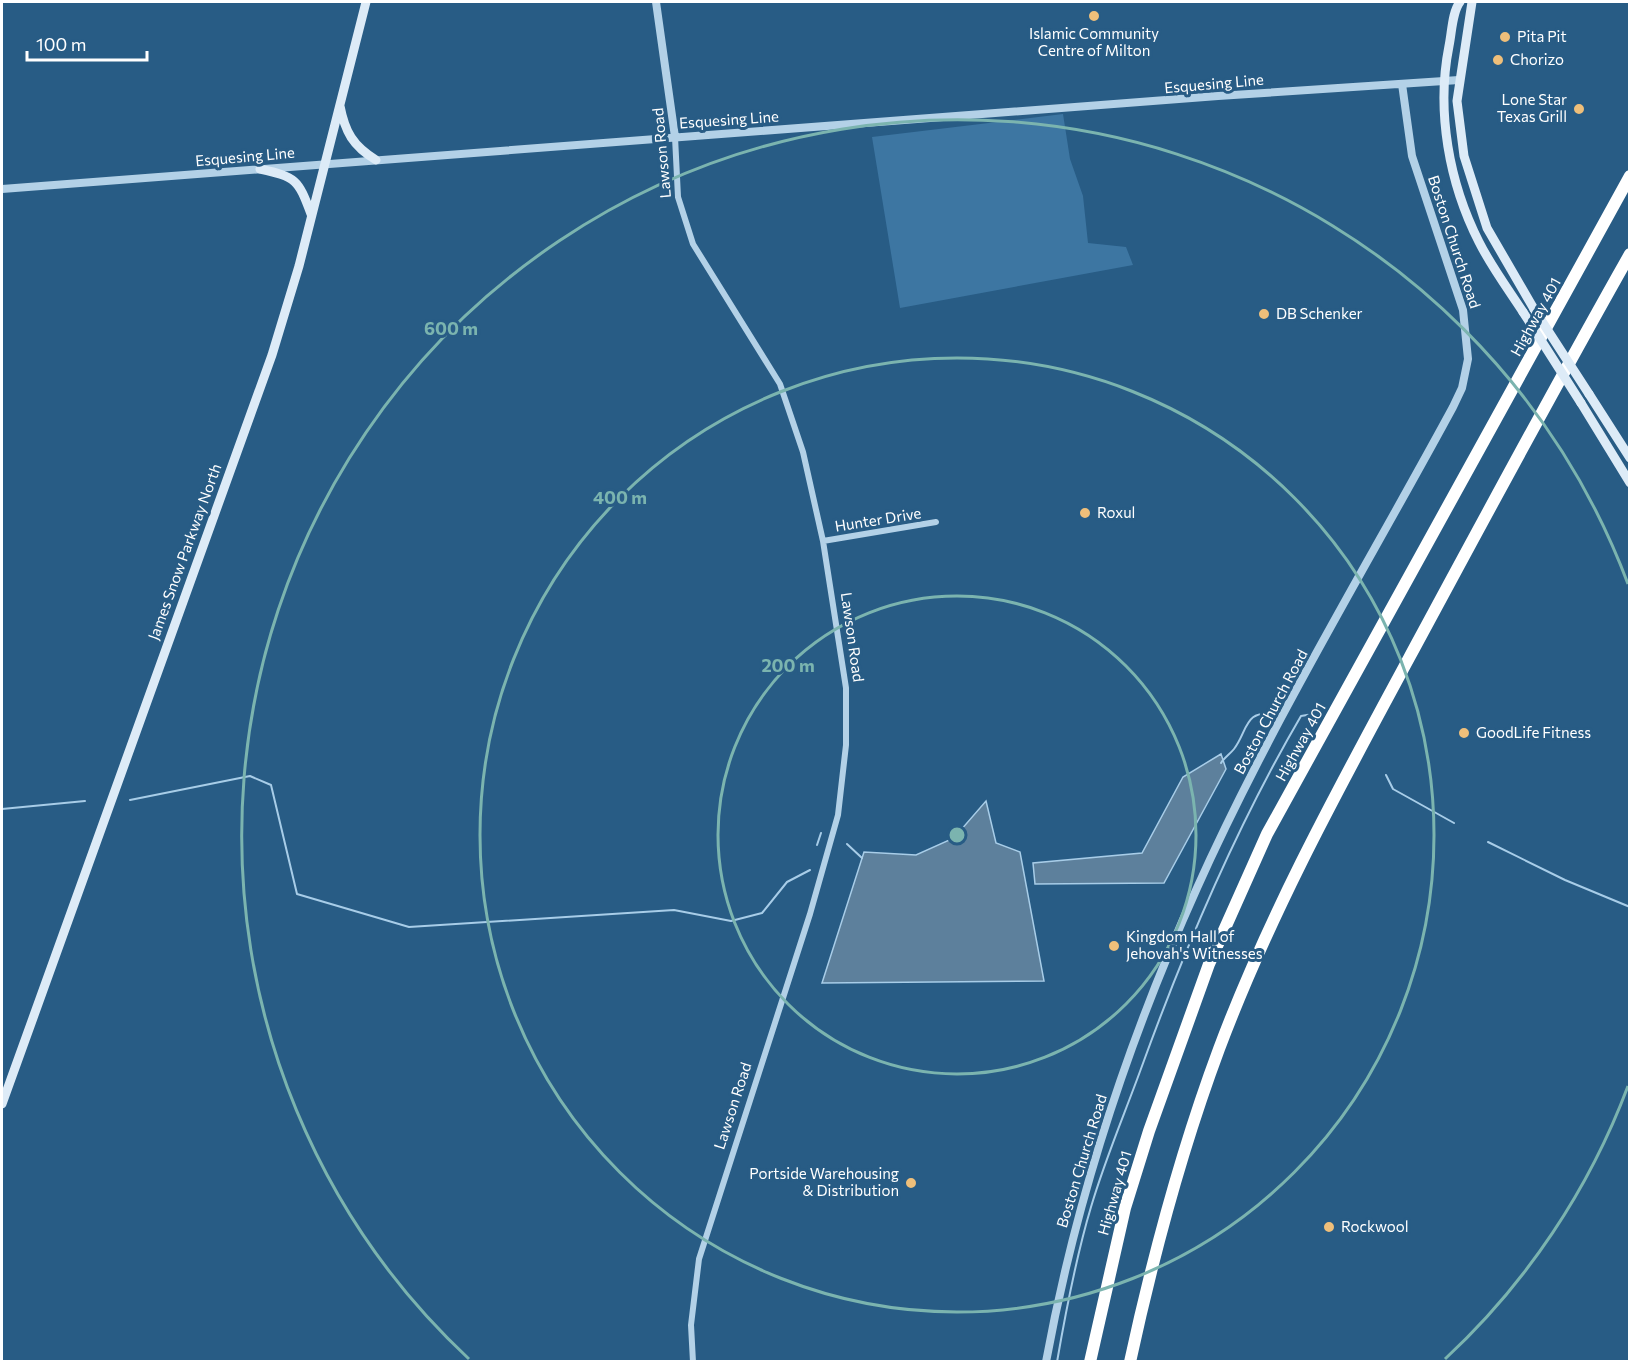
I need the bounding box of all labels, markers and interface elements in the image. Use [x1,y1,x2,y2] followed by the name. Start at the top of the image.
[1087,9,1101,23] marker: Islamic Community Centre of Milton
[27,24,147,62] scale bar
[1029,24,1159,59] place label: Islamic Community Centre of Milton
[1517,27,1567,45] place label: Pita Pit
[1498,30,1512,44] marker: Pita Pit
[36,33,86,55] text: 100 m
[1510,50,1564,68] place label: Chorizo
[1491,53,1505,67] marker: Chorizo
[1163,70,1265,96] street label: Esquesing Line
[1497,90,1567,125] place label: Lone Star Texas Grill
[1572,102,1586,116] marker: Lone Star Texas Grill
[648,107,674,199] street label: Lawson Road
[678,107,780,131] street label: Esquesing Line
[194,143,296,169] street label: Esquesing Line
[1425,173,1485,310] street label: Boston Church Road
[1506,274,1564,359] street label: Highway 401
[1276,304,1363,322] place label: DB Schenker
[1257,307,1271,321] marker: DB Schenker
[424,317,478,339] text: 600 m
[144,461,224,642] street label: James Snow Parkway North
[593,486,647,508] text: 400 m
[833,503,922,535] street label: Hunter Drive
[1097,503,1135,521] place label: Roxul
[1078,506,1092,520] marker: Roxul
[838,591,868,683] street label: Lawson Road
[1230,646,1311,777] street label: Boston Church Road
[761,654,815,676] text: 200 m
[1271,699,1329,784] street label: Highway 401
[1476,723,1591,741] place label: GoodLife Fitness
[1457,726,1471,740] marker: GoodLife Fitness
[947,825,967,845] centre of rings
[1126,927,1263,962] place label: Kingdom Hall of Jehovah's Witnesses
[1107,939,1121,953] marker: Kingdom Hall of Jehovah's Witnesses
[710,1060,755,1152] street label: Lawson Road
[1052,1092,1110,1230] street label: Boston Church Road
[1093,1148,1135,1237] street label: Highway 401
[749,1164,899,1199] place label: Portside Warehousing & Distribution
[904,1176,918,1190] marker: Portside Warehousing & Distribution
[1341,1217,1409,1235] place label: Rockwool
[1322,1220,1336,1234] marker: Rockwool

